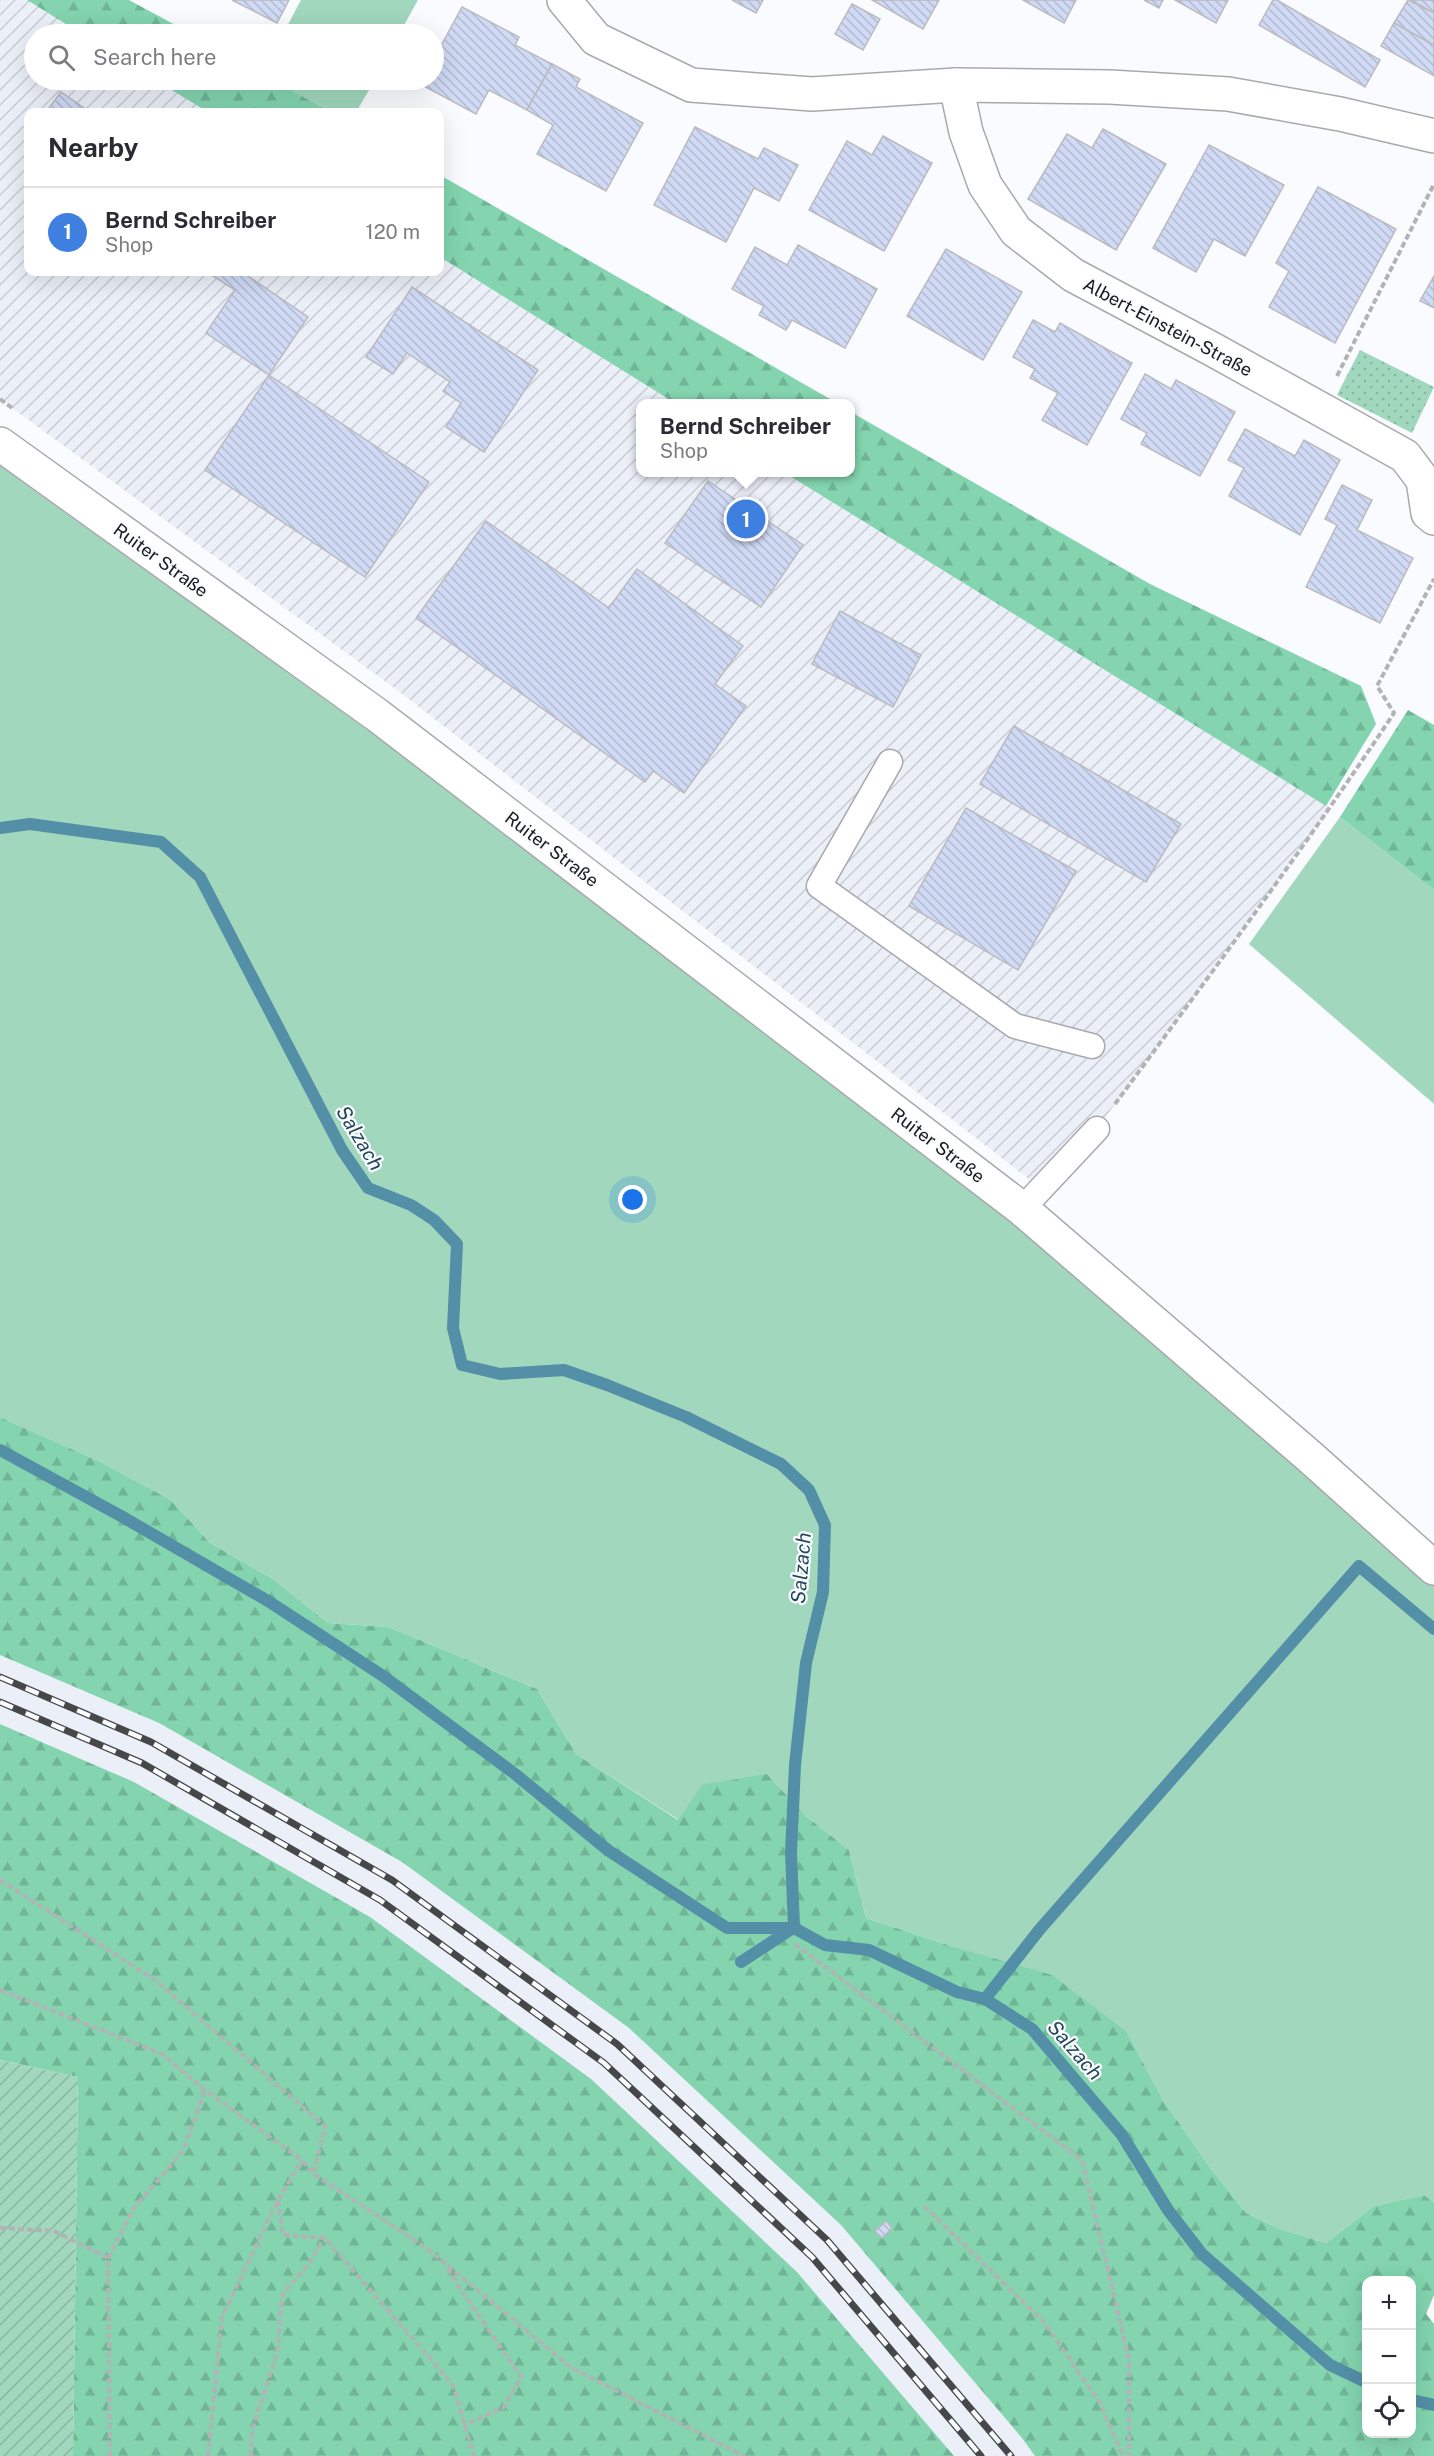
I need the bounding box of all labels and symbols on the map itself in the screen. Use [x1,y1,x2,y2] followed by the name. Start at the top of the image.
[1080,273,1256,381] street label: Albert-Einstein-Straße
[726,496,766,542] pin: 1
[110,519,212,601] street label: Ruiter Straße
[501,807,603,891] street label: Ruiter Straße
[331,1101,389,1175] water label: Salzach
[887,1103,989,1187] street label: Ruiter Straße
[618,1185,647,1214] your location
[786,1531,816,1605] water label: Salzach
[1043,2015,1107,2085] water label: Salzach

